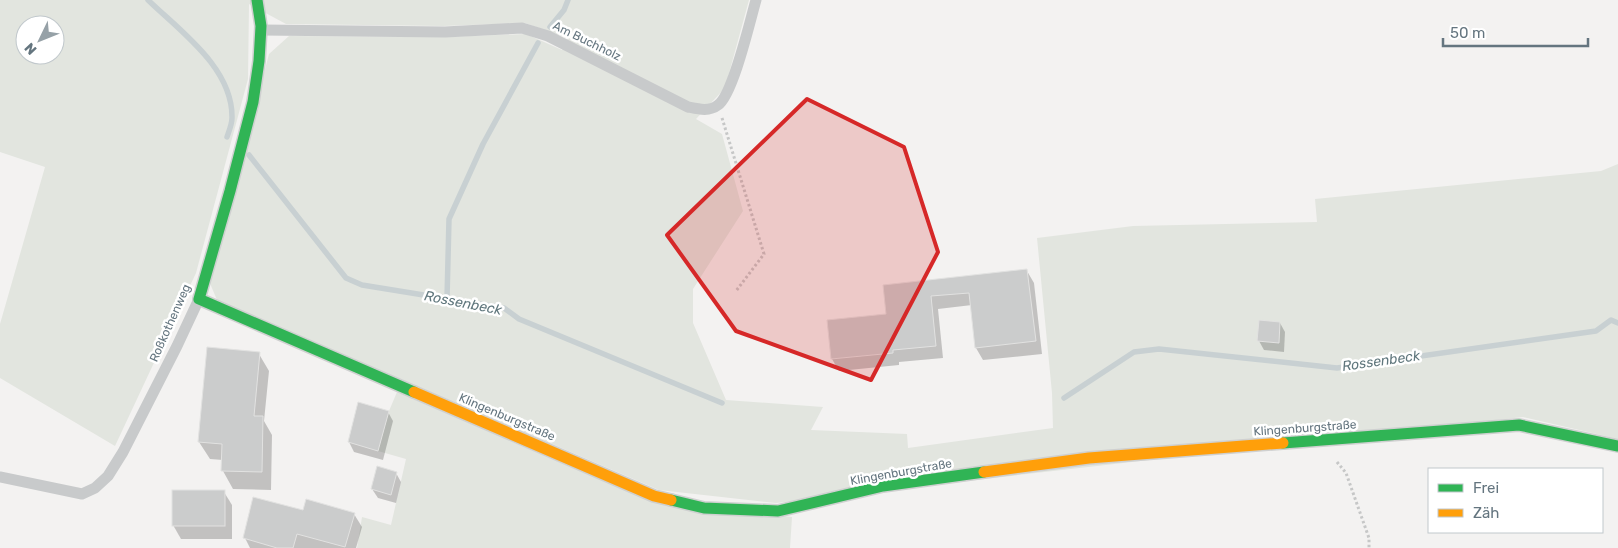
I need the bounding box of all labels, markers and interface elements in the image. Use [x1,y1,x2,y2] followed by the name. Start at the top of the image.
[15,15,65,65] north arrow
[1443,15,1588,47] scale bar
[551,18,623,64] street label: Am Buchholz
[1450,24,1485,42] text: 50 m
[21,39,41,58] text: N
[147,282,193,364] street label: Roßkothenweg
[423,287,504,319] water label: Rossenbeck
[1341,347,1422,375] water label: Rossenbeck
[457,390,557,444] street label: Klingenburgstraße
[1253,417,1357,439] street label: Klingenburgstraße
[849,456,953,488] street label: Klingenburgstraße
[1428,468,1603,533] legend
[1473,479,1499,497] text: Frei
[1473,504,1499,522] text: Zäh

